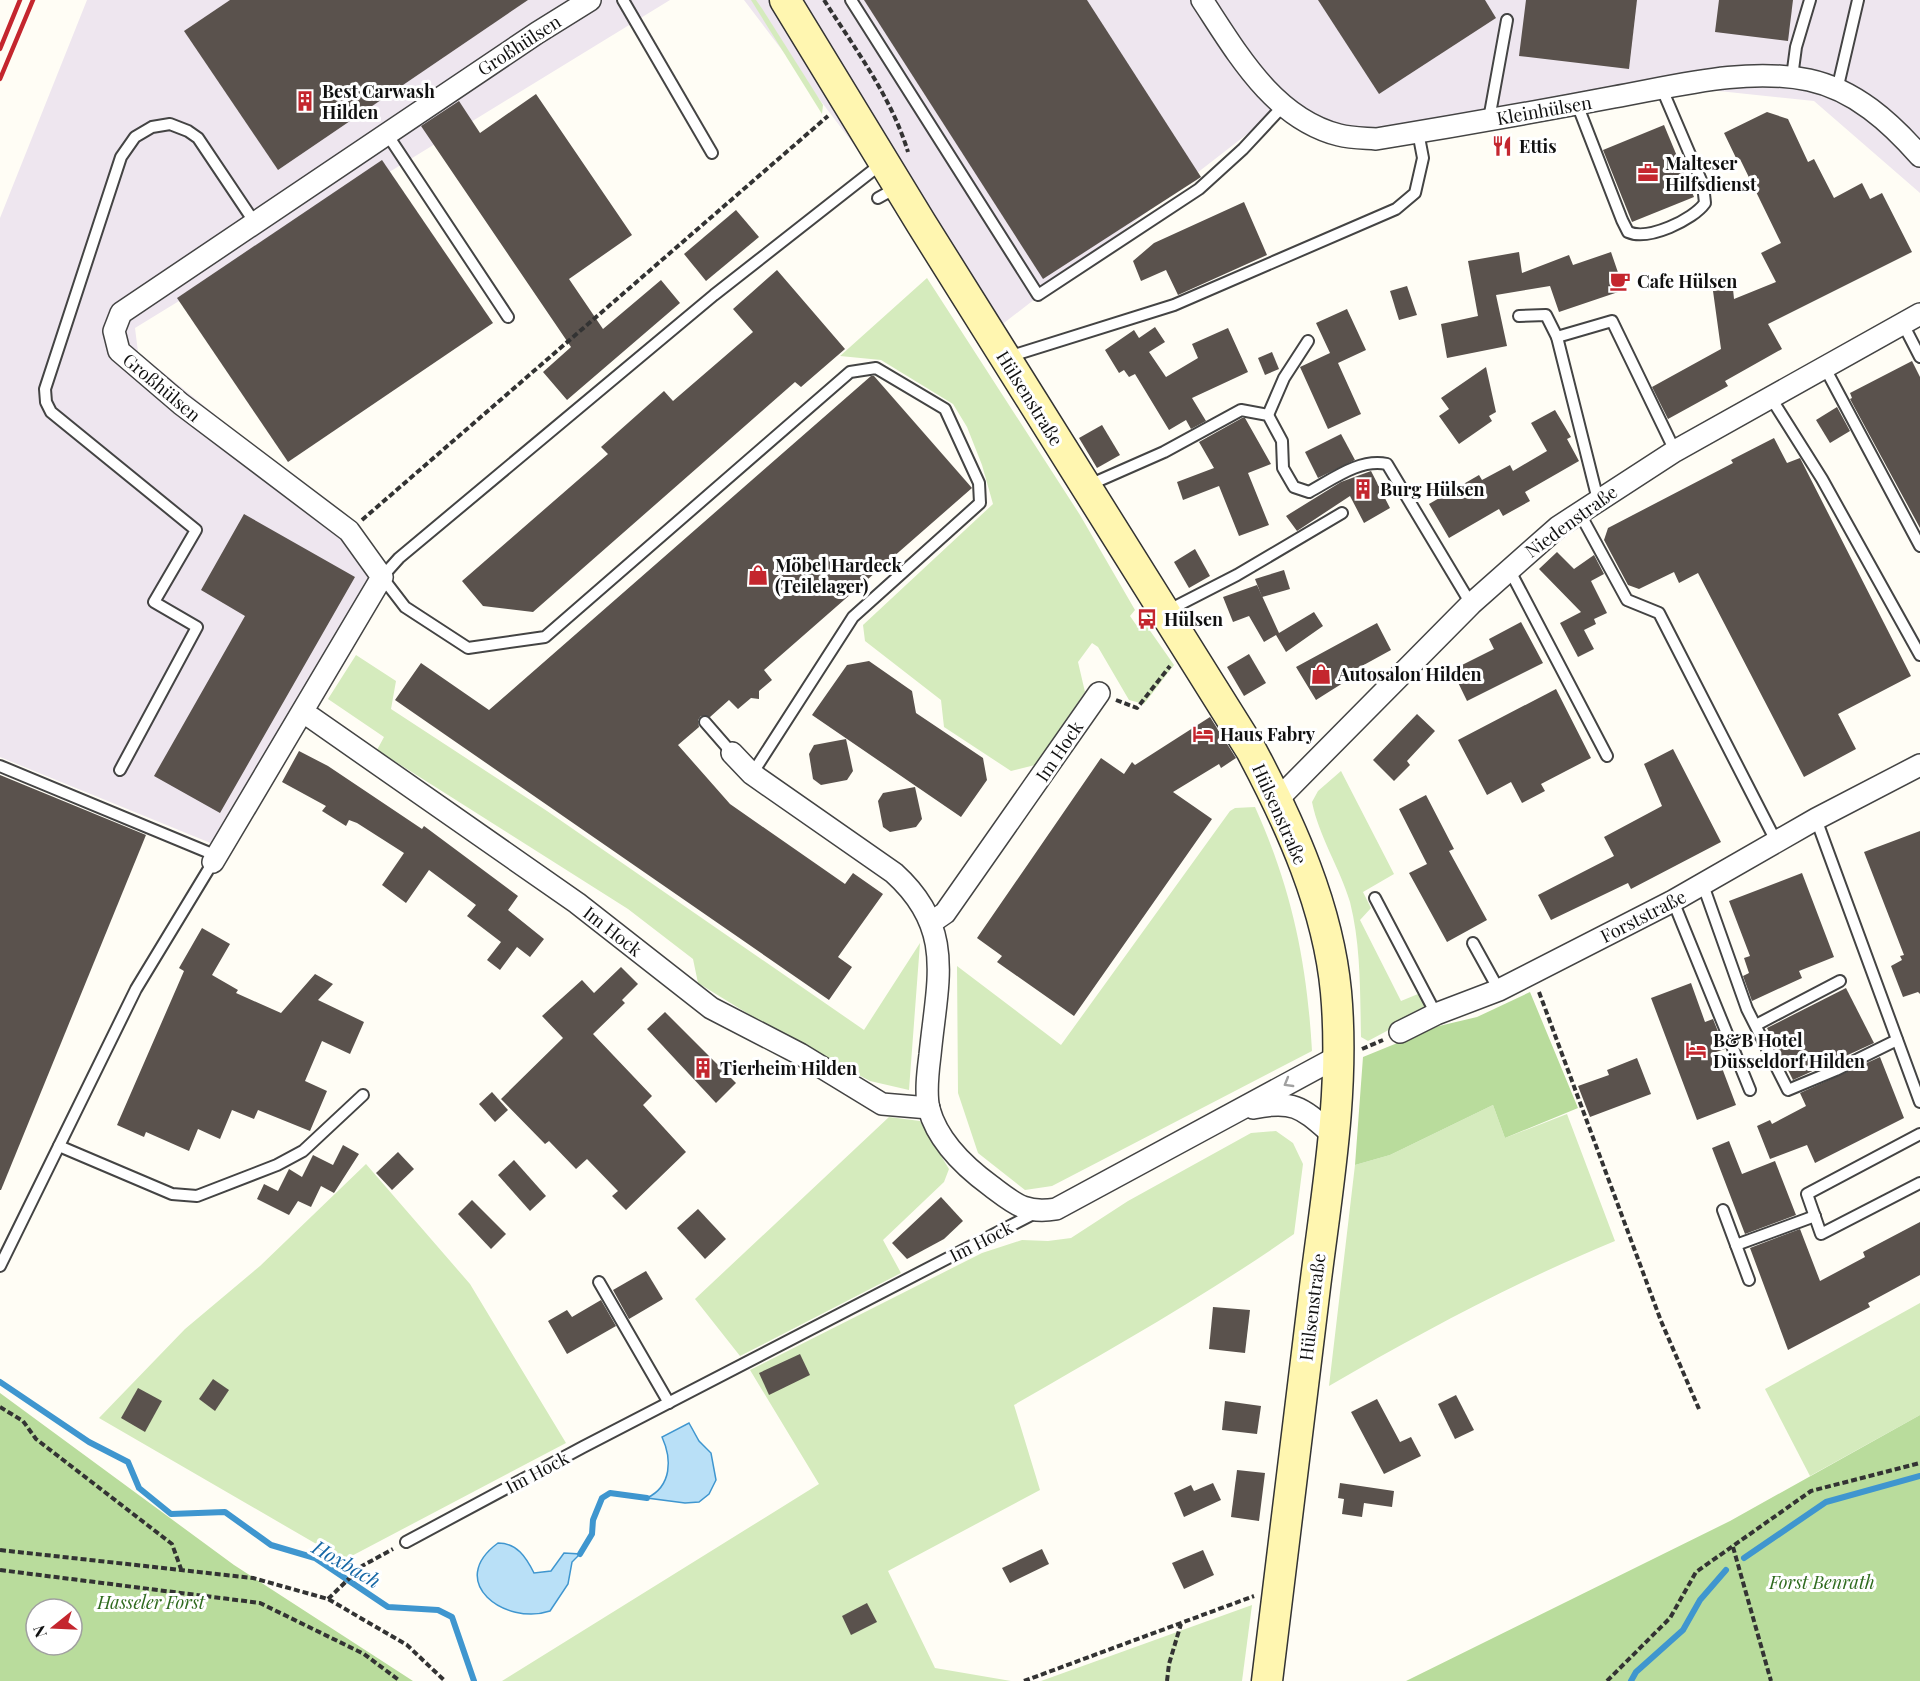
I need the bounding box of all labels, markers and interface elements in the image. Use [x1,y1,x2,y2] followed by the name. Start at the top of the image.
[473,9,565,81] street label: Großhülsen
[322,79,435,124] place label: Best Carwash Hilden
[293,89,317,113] building icon: Best Carwash Hilden
[1495,90,1594,130] street label: Kleinhülsen
[1490,134,1514,158] restaurant icon: Ettis
[1519,134,1557,158] place label: Ettis
[1665,151,1757,196] place label: Malteser Hilfsdienst
[1636,161,1660,185] office icon: Malteser Hilfsdienst
[1608,269,1632,293] cafe icon: Cafe Hülsen
[1637,269,1737,293] place label: Cafe Hülsen
[991,346,1069,450] street label: Hülsenstraße
[118,347,206,427] street label: Großhülsen
[1351,477,1375,501] building icon: Burg Hülsen
[1380,477,1485,501] place label: Burg Hülsen
[1520,479,1622,563] street label: Niedenstraße
[775,553,902,598] place label: Möbel Hardeck (Teilelager)
[746,563,770,587] shop icon: Möbel Hardeck (Teilelager)
[1135,607,1159,631] bus stop icon: Hülsen
[1164,607,1223,631] place label: Hülsen
[1309,662,1333,686] shop icon: Autosalon Hilden
[1337,662,1482,686] place label: Autosalon Hilden
[1030,716,1088,786] street label: Im Hock
[1191,722,1215,746] hotel icon: Haus Fabry
[1220,722,1316,746] place label: Haus Fabry
[1247,760,1313,868] street label: Hülsenstraße
[1596,884,1690,948] street label: Forststraße
[579,900,647,962] street label: Im Hock
[1713,1028,1865,1073] place label: B&B Hotel Düsseldorf Hilden
[1684,1038,1708,1062] hotel icon: B&B Hotel Düsseldorf Hilden
[691,1056,715,1080] building icon: Tierheim Hilden
[720,1056,857,1080] place label: Tierheim Hilden
[1284,1076,1294,1088] one-way arrow
[945,1215,1017,1267] street label: Im Hock
[1294,1252,1330,1362] street label: Hülsenstraße
[501,1445,573,1499] street label: Im Hock
[307,1532,386,1593] water label: Hoxbach
[1768,1570,1875,1594] park label: Forst Benrath
[96,1590,206,1614] park label: Hasseler Forst
[24,1597,84,1657] north arrow
[27,1623,51,1641] text: N

